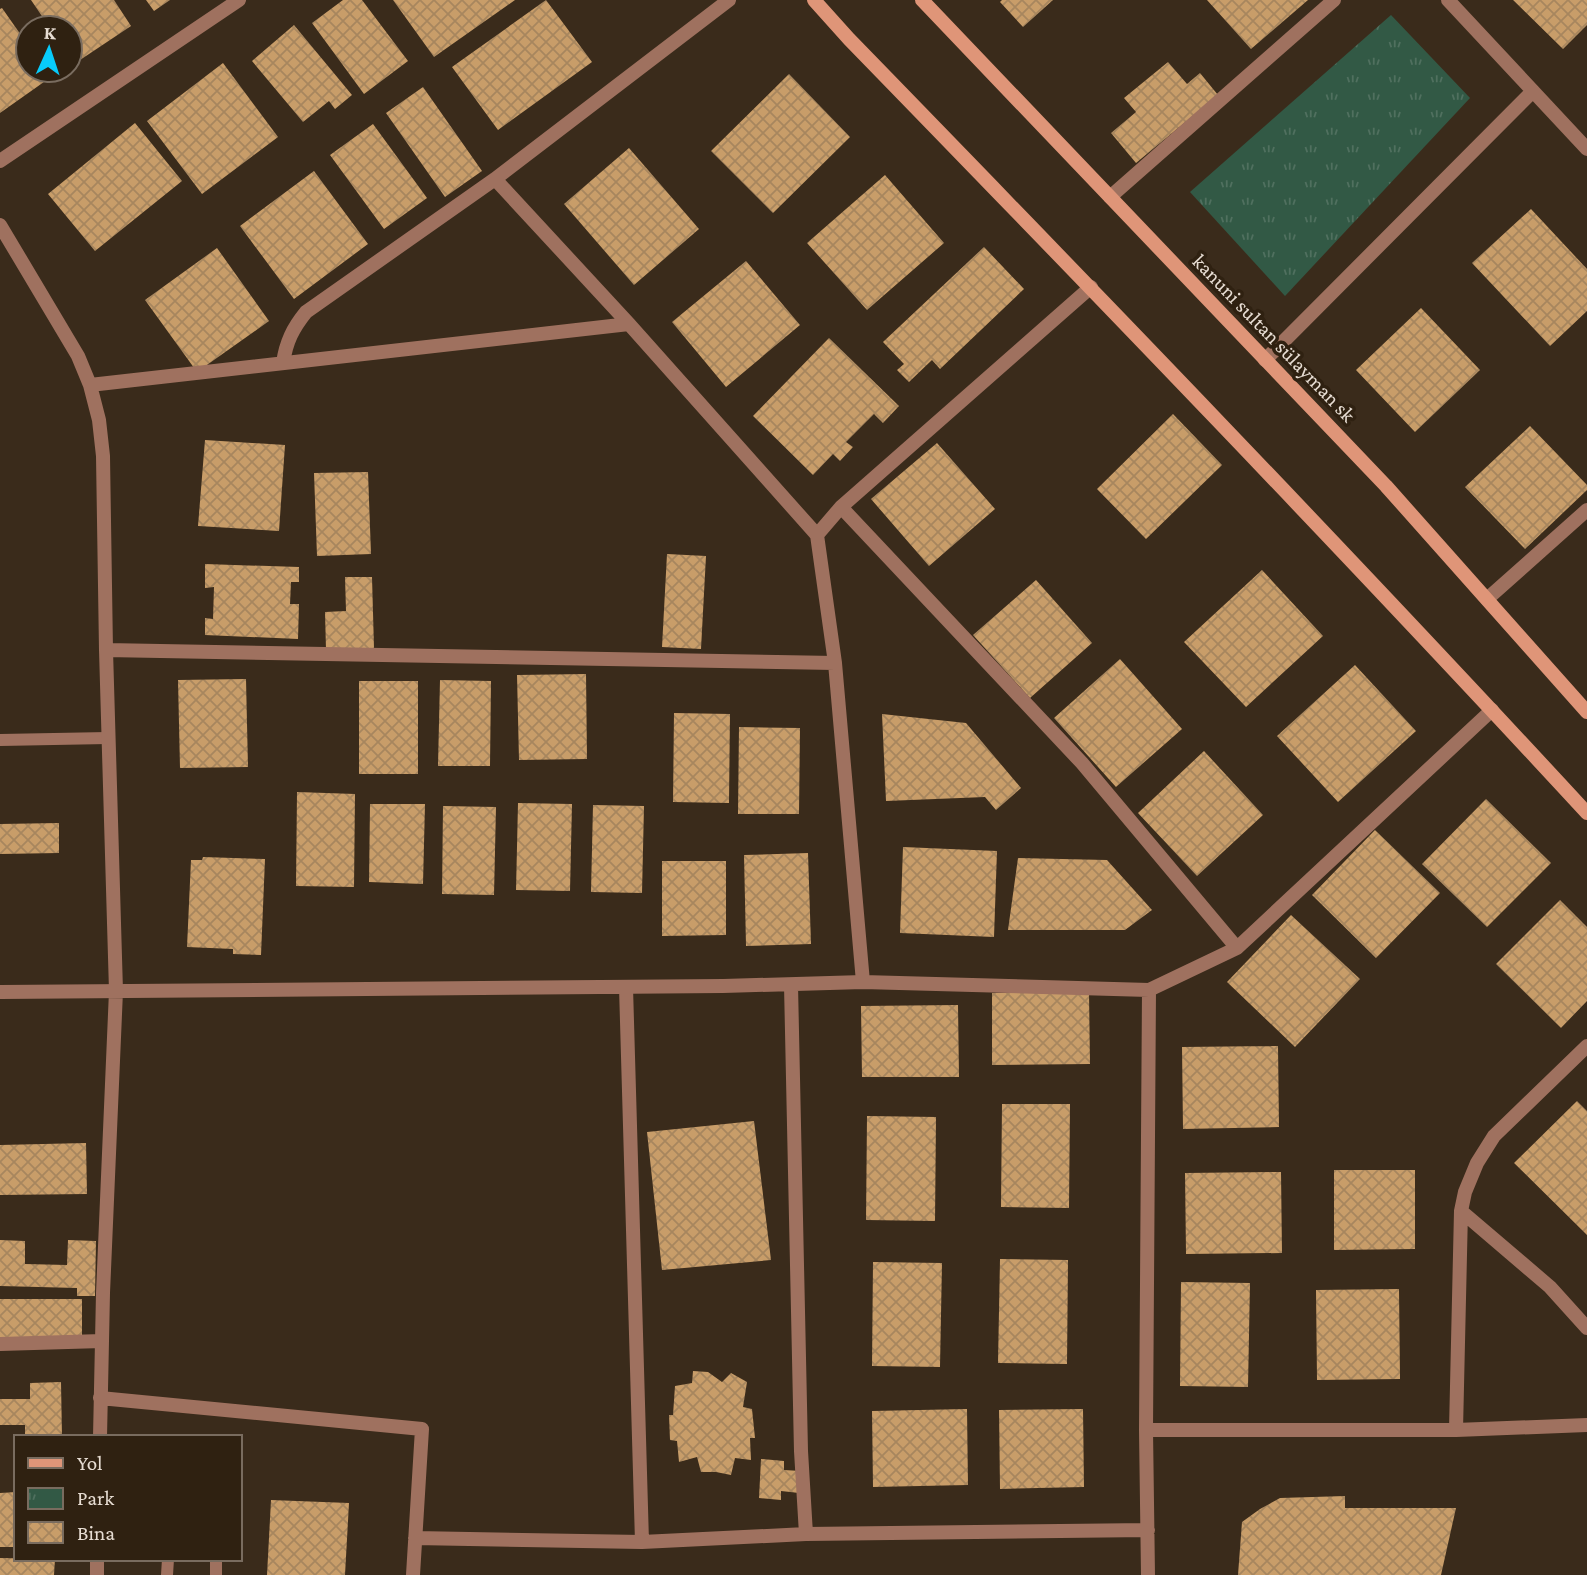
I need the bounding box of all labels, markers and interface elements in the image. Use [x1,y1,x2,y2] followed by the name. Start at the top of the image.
[14,14,84,84] north arrow
[43,22,57,43] text: K
[1188,249,1360,427] street label: kanuni sultan sülayman sk
[14,1435,242,1561] legend
[77,1451,103,1475] text: Yol
[77,1486,114,1510] text: Park
[77,1521,115,1545] text: Bina

